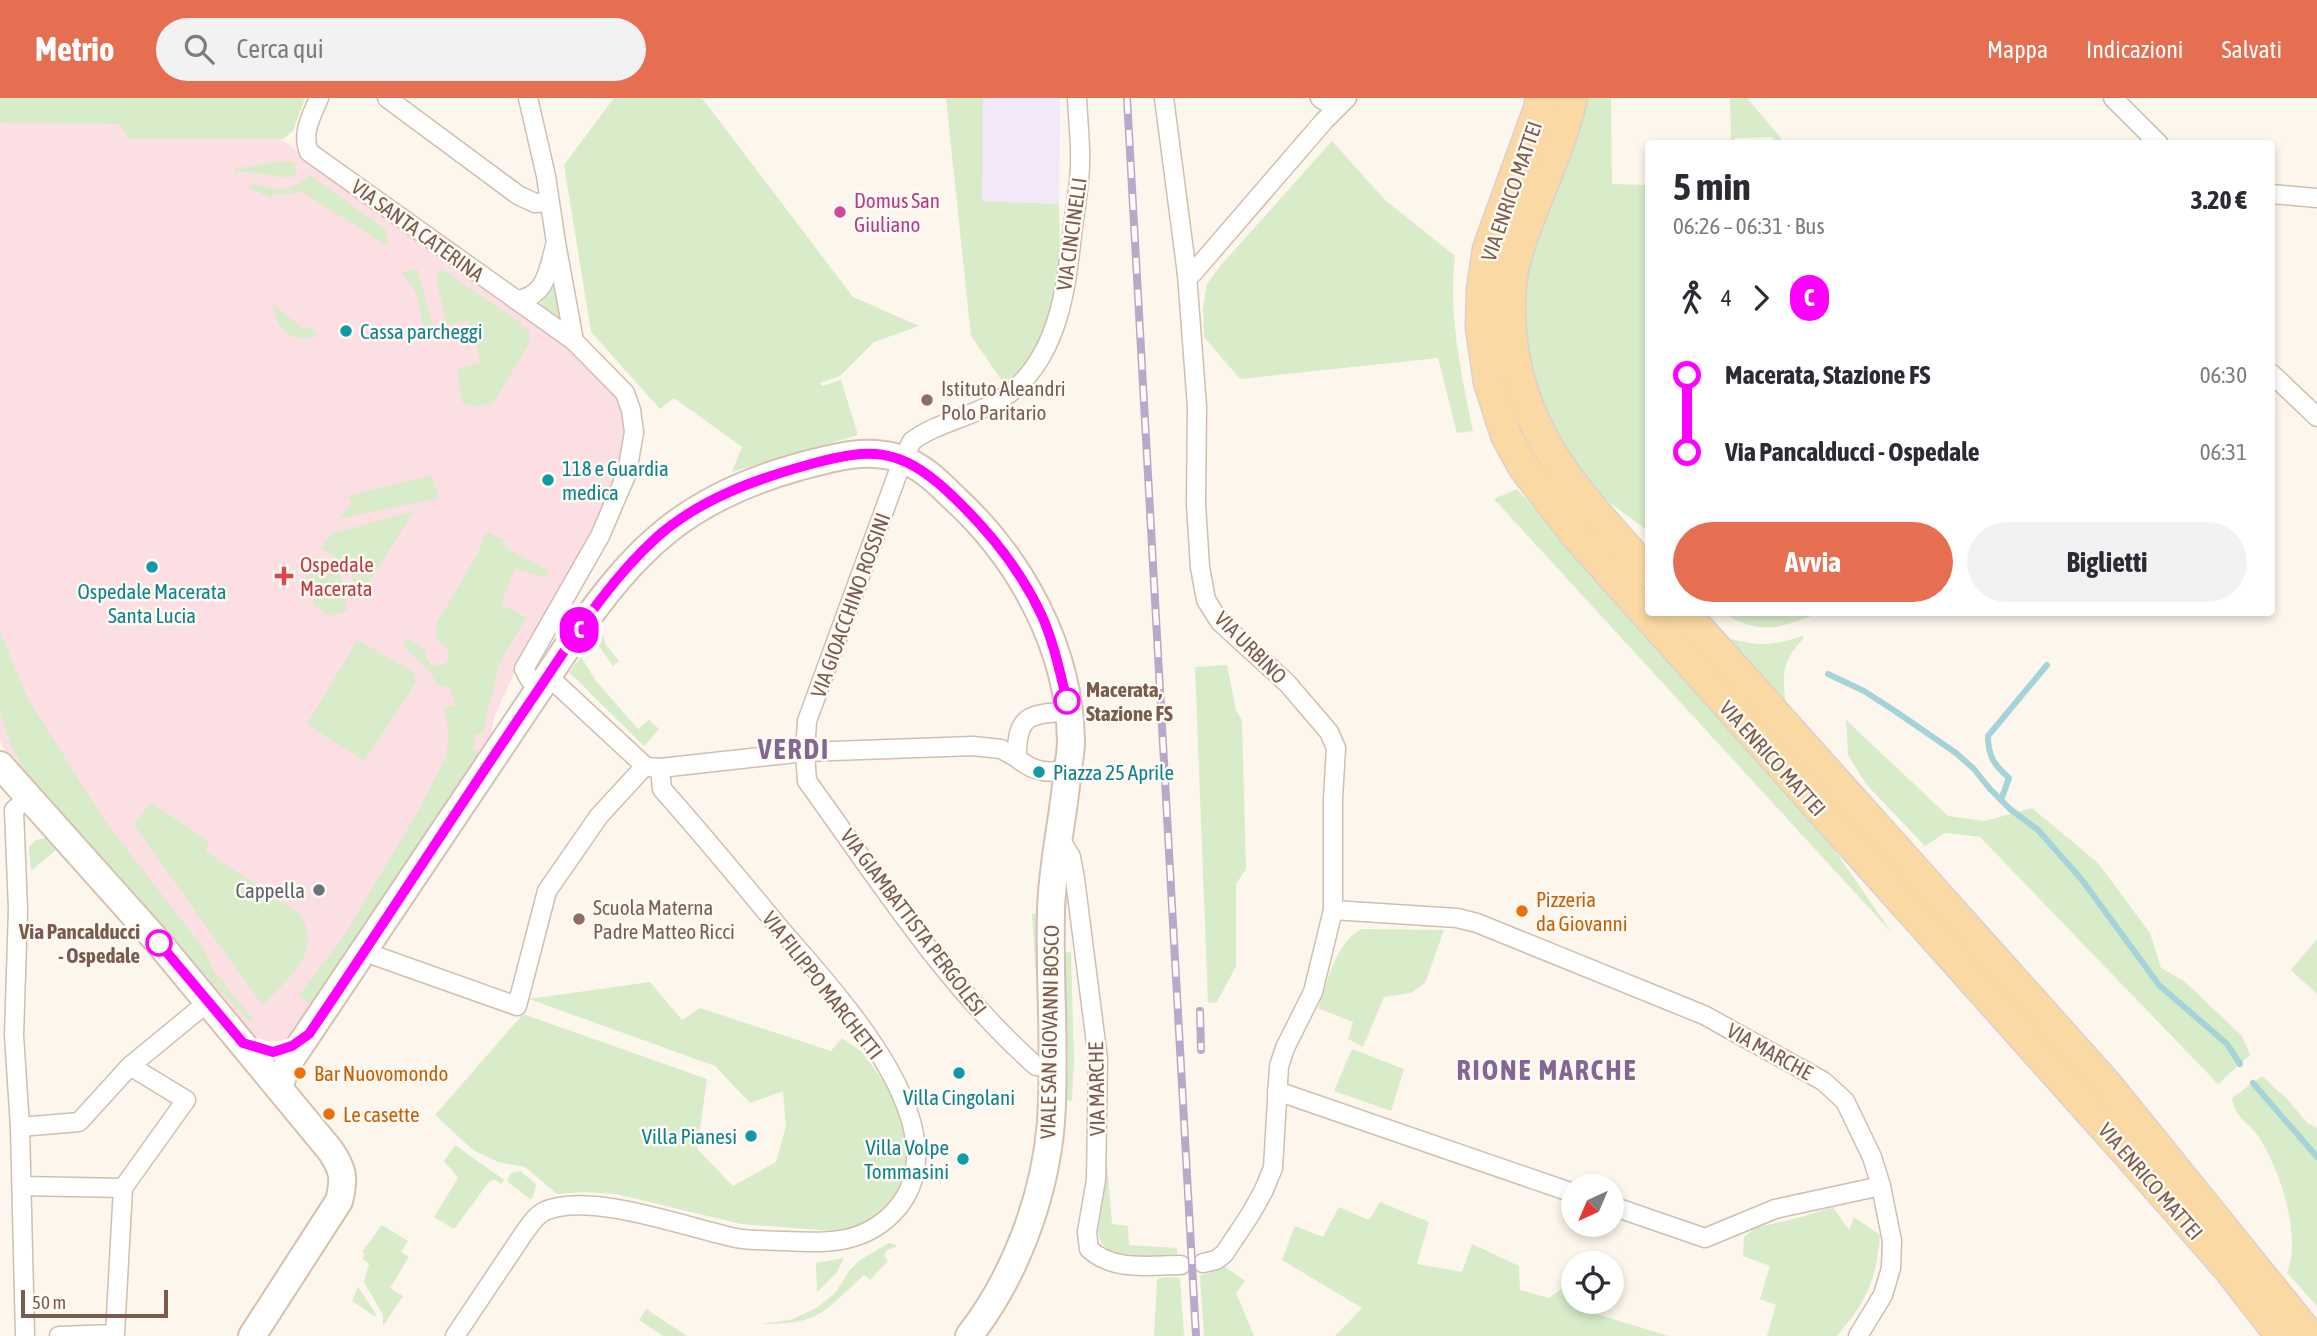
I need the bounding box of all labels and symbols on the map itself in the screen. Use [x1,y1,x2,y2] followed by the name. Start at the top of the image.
[1476,118,1546,264] street label: VIA ENRICO MATTEI
[347,174,489,286] street label: VIA SANTA CATERINA
[1051,176,1091,292] street label: VIA CINCINELLI
[854,188,940,236] place label: Domus San Giuliano
[832,204,848,220] marker: Domus San Giuliano
[360,319,483,343] place label: Cassa parcheggi
[338,323,354,339] marker: Cassa parcheggi
[941,376,1066,424] place label: Istituto Aleandri Polo Paritario
[919,392,935,408] marker: Istituto Aleandri Polo Paritario
[562,456,669,504] place label: 118 e Guardia medica
[540,472,556,488] marker: 118 e Guardia medica
[805,509,895,701] street label: VIA GIOACCHINO ROSSINI
[300,552,374,600] place label: Ospedale Macerata
[144,559,160,575] marker: Ospedale Macerata Santa Lucia
[274,566,294,586] marker: Ospedale Macerata
[77,579,227,627] place label: Ospedale Macerata Santa Lucia
[1210,606,1292,688] street label: VIA URBINO
[556,607,602,653] line badge: C
[1086,677,1173,725] place label: Macerata, Stazione FS
[1054,688,1080,714] marker: Macerata, Stazione FS
[1715,696,1831,820] street label: VIA ENRICO MATTEI
[757,733,830,765] district label: VERDI
[1053,760,1174,784] place label: Piazza 25 Aprile
[1031,764,1047,780] marker: Piazza 25 Aprile
[836,824,992,1020] street label: VIA GIAMBATTISTA PERGOLESI
[235,878,305,902] place label: Cappella
[311,882,327,898] marker: Cappella
[1536,887,1628,935] place label: Pizzeria da Giovanni
[593,895,735,943] place label: Scuola Materna Padre Matteo Ricci
[1514,903,1530,919] marker: Pizzeria da Giovanni
[758,906,888,1064] street label: VIA FILIPPO MARCHETTI
[571,911,587,927] marker: Scuola Materna Padre Matteo Ricci
[18,919,140,967] place label: Via Pancalducci - Ospedale
[1035,925,1063,1139] street label: VIALE SAN GIOVANNI BOSCO
[146,930,172,956] marker: Via Pancalducci - Ospedale
[1723,1018,1817,1084] street label: VIA MARCHE
[1083,1042,1109,1136] street label: VIA MARCHE
[1457,1054,1637,1086] district label: RIONE MARCHE
[314,1061,448,1085] place label: Bar Nuovomondo
[292,1065,308,1081] marker: Bar Nuovomondo
[951,1065,967,1081] marker: Villa Cingolani
[903,1085,1015,1109] place label: Villa Cingolani
[343,1102,419,1126] place label: Le casette
[321,1106,337,1122] marker: Le casette
[2094,1118,2208,1244] street label: VIA ENRICO MATTEI
[642,1124,737,1148] place label: Villa Pianesi
[743,1128,759,1144] marker: Villa Pianesi
[864,1135,949,1183] place label: Villa Volpe Tommasini
[955,1151,971,1167] marker: Villa Volpe Tommasini
[1561,1174,1624,1237] north arrow
[21,1287,168,1319] scale bar

